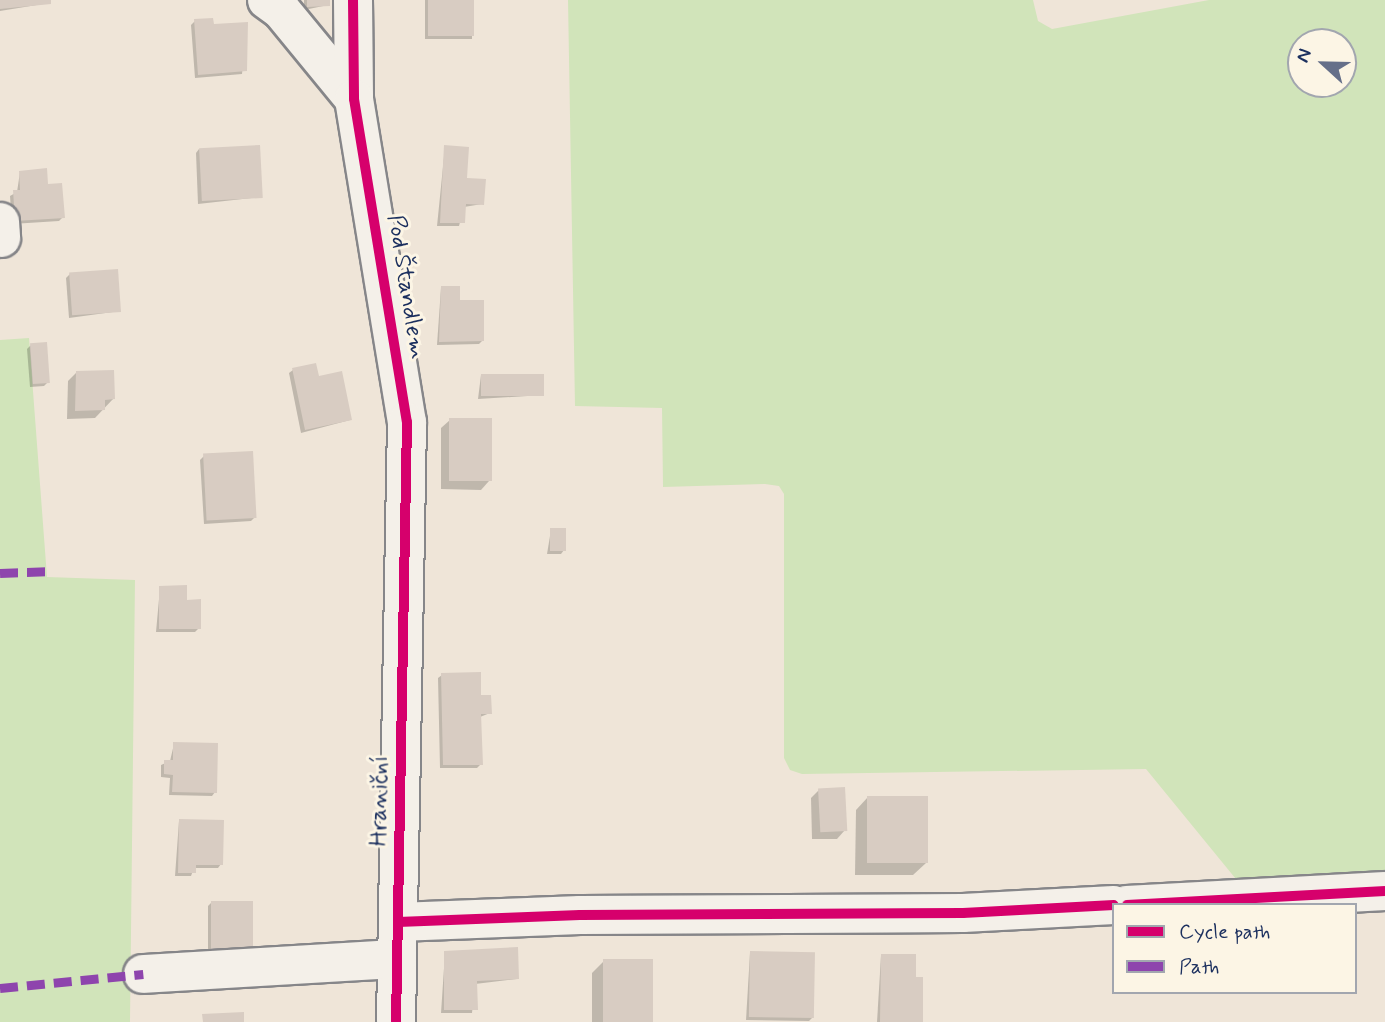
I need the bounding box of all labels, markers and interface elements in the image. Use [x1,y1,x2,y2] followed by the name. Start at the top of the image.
[1287,28,1357,98] north arrow
[1290,45,1318,66] text: N
[380,213,432,361] street label: Pod Štandlem
[365,755,395,847] street label: Hraniční
[1112,903,1357,994] legend
[1179,918,1270,946] text: Cycle path
[1179,953,1219,981] text: Path

